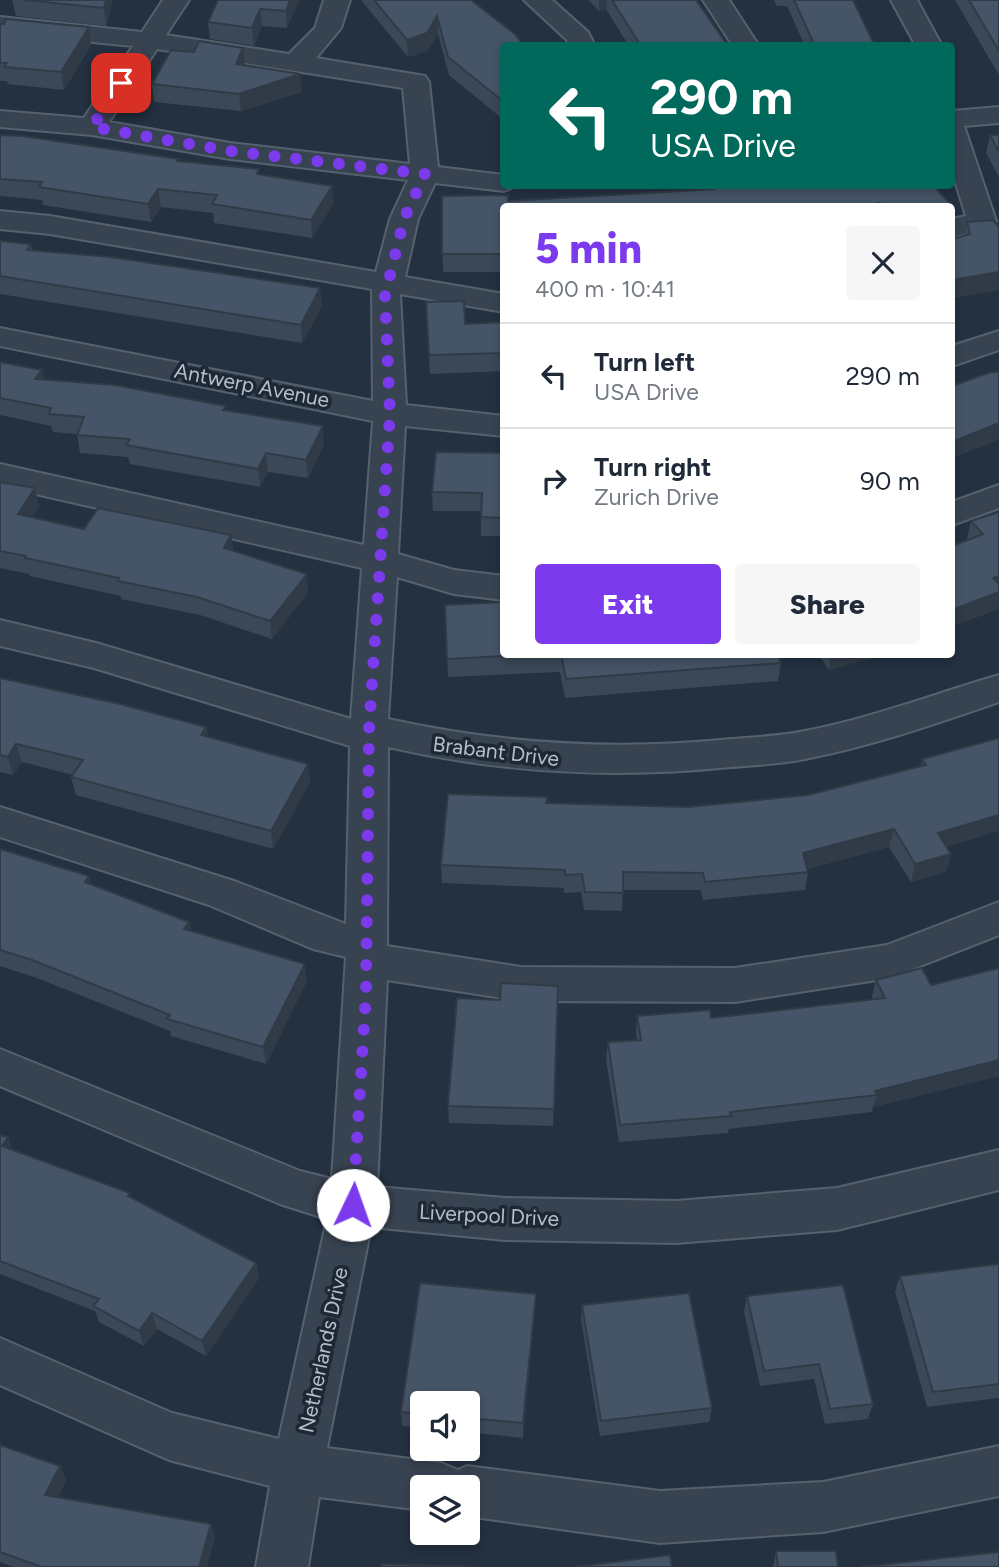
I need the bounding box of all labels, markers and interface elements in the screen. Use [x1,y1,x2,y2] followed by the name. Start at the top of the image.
[91,53,151,113] pin
[102,64,140,102] icon: arrive
[650,67,793,126] text: 290 m
[535,70,626,161] icon: left
[650,127,796,165] text: USA Drive
[535,223,642,274] text: 5 min
[846,226,920,300] button: close
[535,275,675,303] text: 400 m · 10:41
[594,346,695,378] text: Turn left
[535,357,573,395] icon: left
[172,358,332,412] street label: Antwerp Avenue
[846,360,920,392] text: 290 m
[594,378,699,406] text: USA Drive
[594,451,711,483] text: Turn right
[535,462,573,500] icon: right
[860,465,920,497] text: 90 m
[594,483,719,511] text: Zurich Drive
[535,564,721,644] button: Exit
[735,564,920,644] button: Share
[431,731,561,771] street label: Brabant Drive
[316,1168,390,1242] position arrow
[418,1199,560,1231] street label: Liverpool Drive
[293,1265,353,1435] street label: Netherlands Drive
[410,1391,480,1545] map controls
[410,1391,480,1461] button: sound
[410,1475,480,1545] button: layers

